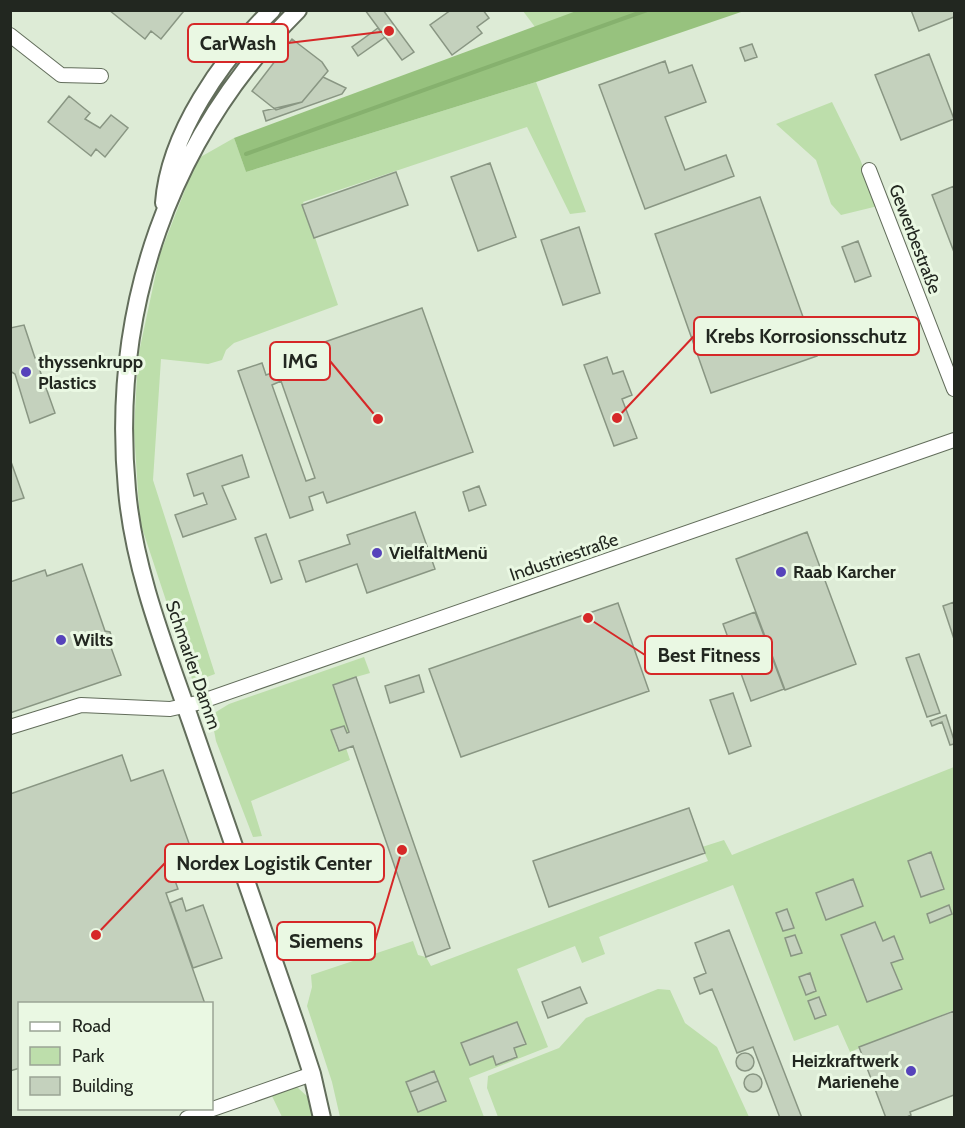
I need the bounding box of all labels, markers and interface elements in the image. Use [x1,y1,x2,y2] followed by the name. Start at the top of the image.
[188,24,288,62] callout: CarWash
[200,31,276,55] text: CarWash
[884,181,946,297] street label: Gewerbestraße
[694,317,919,355] callout: Krebs Korrosionsschutz
[705,324,907,348] text: Krebs Korrosionsschutz
[270,342,330,380] callout: IMG
[282,349,318,373] text: IMG
[38,351,143,394] place label: thyssenkrupp Plastics
[19,365,33,379] marker: thyssenkrupp Plastics
[507,528,621,586] street label: Industriestraße
[389,542,488,564] place label: VielfaltMenü
[370,546,384,560] marker: VielfaltMenü
[793,561,896,583] place label: Raab Karcher
[774,565,788,579] marker: Raab Karcher
[161,598,225,732] street label: Schmarler Damm
[73,629,113,651] place label: Wilts
[54,633,68,647] marker: Wilts
[645,636,772,674] callout: Best Fitness
[658,643,760,667] text: Best Fitness
[165,844,384,882] callout: Nordex Logistik Center
[176,851,372,875] text: Nordex Logistik Center
[277,922,375,960] callout: Siemens
[289,929,363,953] text: Siemens
[18,1002,213,1110] legend
[72,1015,111,1037] text: Road
[72,1045,105,1067] text: Park
[791,1050,899,1093] place label: Heizkraftwerk Marienehe
[904,1064,918,1078] marker: Heizkraftwerk Marienehe
[72,1075,134,1097] text: Building

